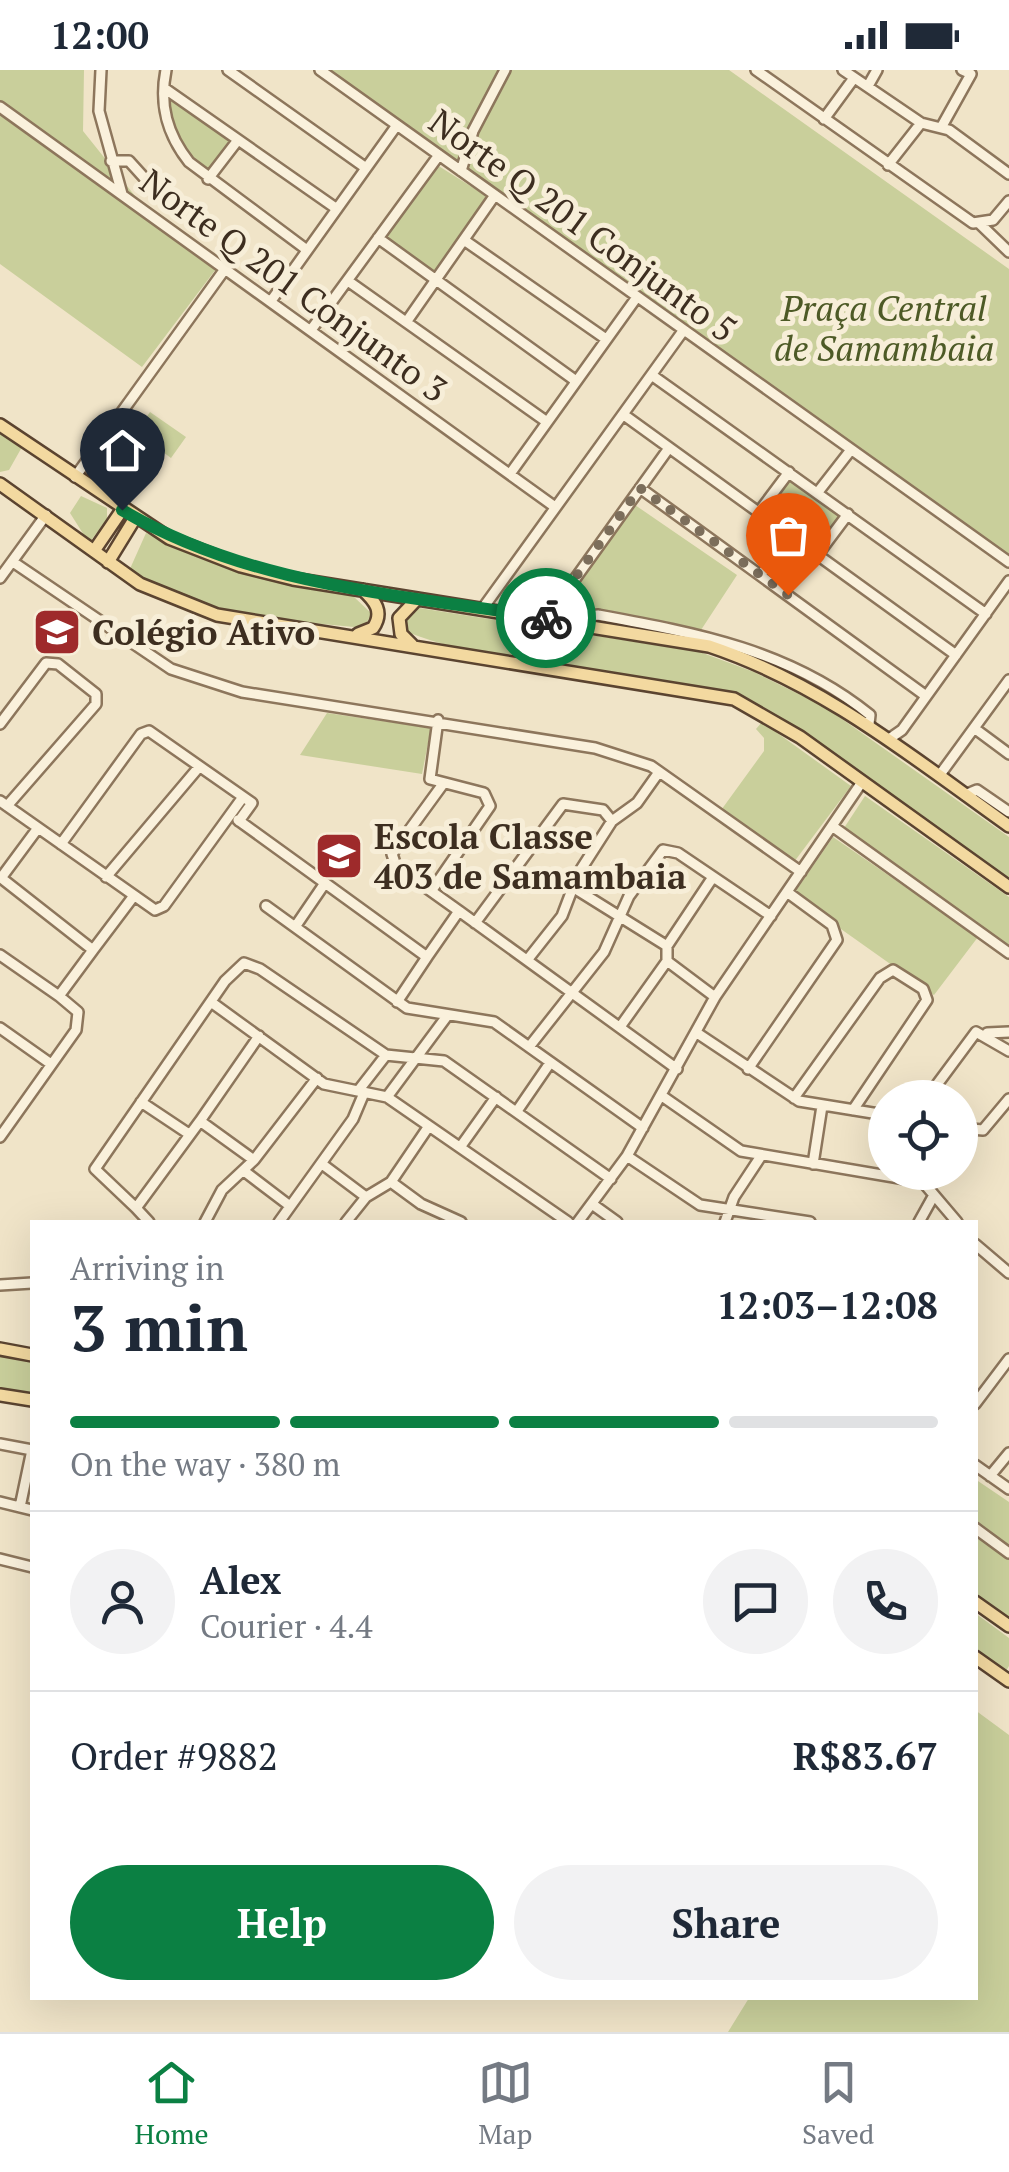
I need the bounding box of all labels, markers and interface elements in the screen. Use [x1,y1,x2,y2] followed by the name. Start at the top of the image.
[50,10,149,60] text: 12:00
[420,98,746,352] street label: Norte Q 201 Conjunto 5
[131,158,457,412] street label: Norte Q 201 Conjunto 3
[774,285,994,371] park label: Praça Central de Samambaia
[80,408,165,511] pin
[95,423,150,478] icon: home
[746,493,831,596] pin
[761,508,816,563] icon: bag
[496,568,596,668] courier
[519,591,574,646] icon: bike
[31,606,83,658] school or university icon: Colégio Ativo
[92,609,315,655] place label: Colégio Ativo
[374,813,686,899] place label: Escola Classe 403 de Samambaia
[313,830,365,882] school or university icon: Escola Classe 403 de Samambaia
[868,1080,978,1190] map controls
[868,1080,978,1190] button: locate
[70,1247,224,1289] text: Arriving in
[716,1280,938,1330] text: 12:03–12:08
[70,1283,248,1370] text: 3 min
[70,1443,340,1485] text: On the way · 380 m
[70,1549,175,1654] button: person
[703,1549,808,1654] button: chat
[833,1549,938,1654] button: phone
[200,1555,281,1605] text: Alex
[200,1605,372,1647] text: Courier · 4.4
[70,1731,278,1781] text: Order #9882
[793,1731,938,1781] text: R$83.67
[70,1865,494,1980] button: Help
[514,1865,938,1980] button: Share
[135,2055,209,2152] tab: Home
[478,2055,533,2152] tab: Map
[802,2055,874,2152] tab: Saved

